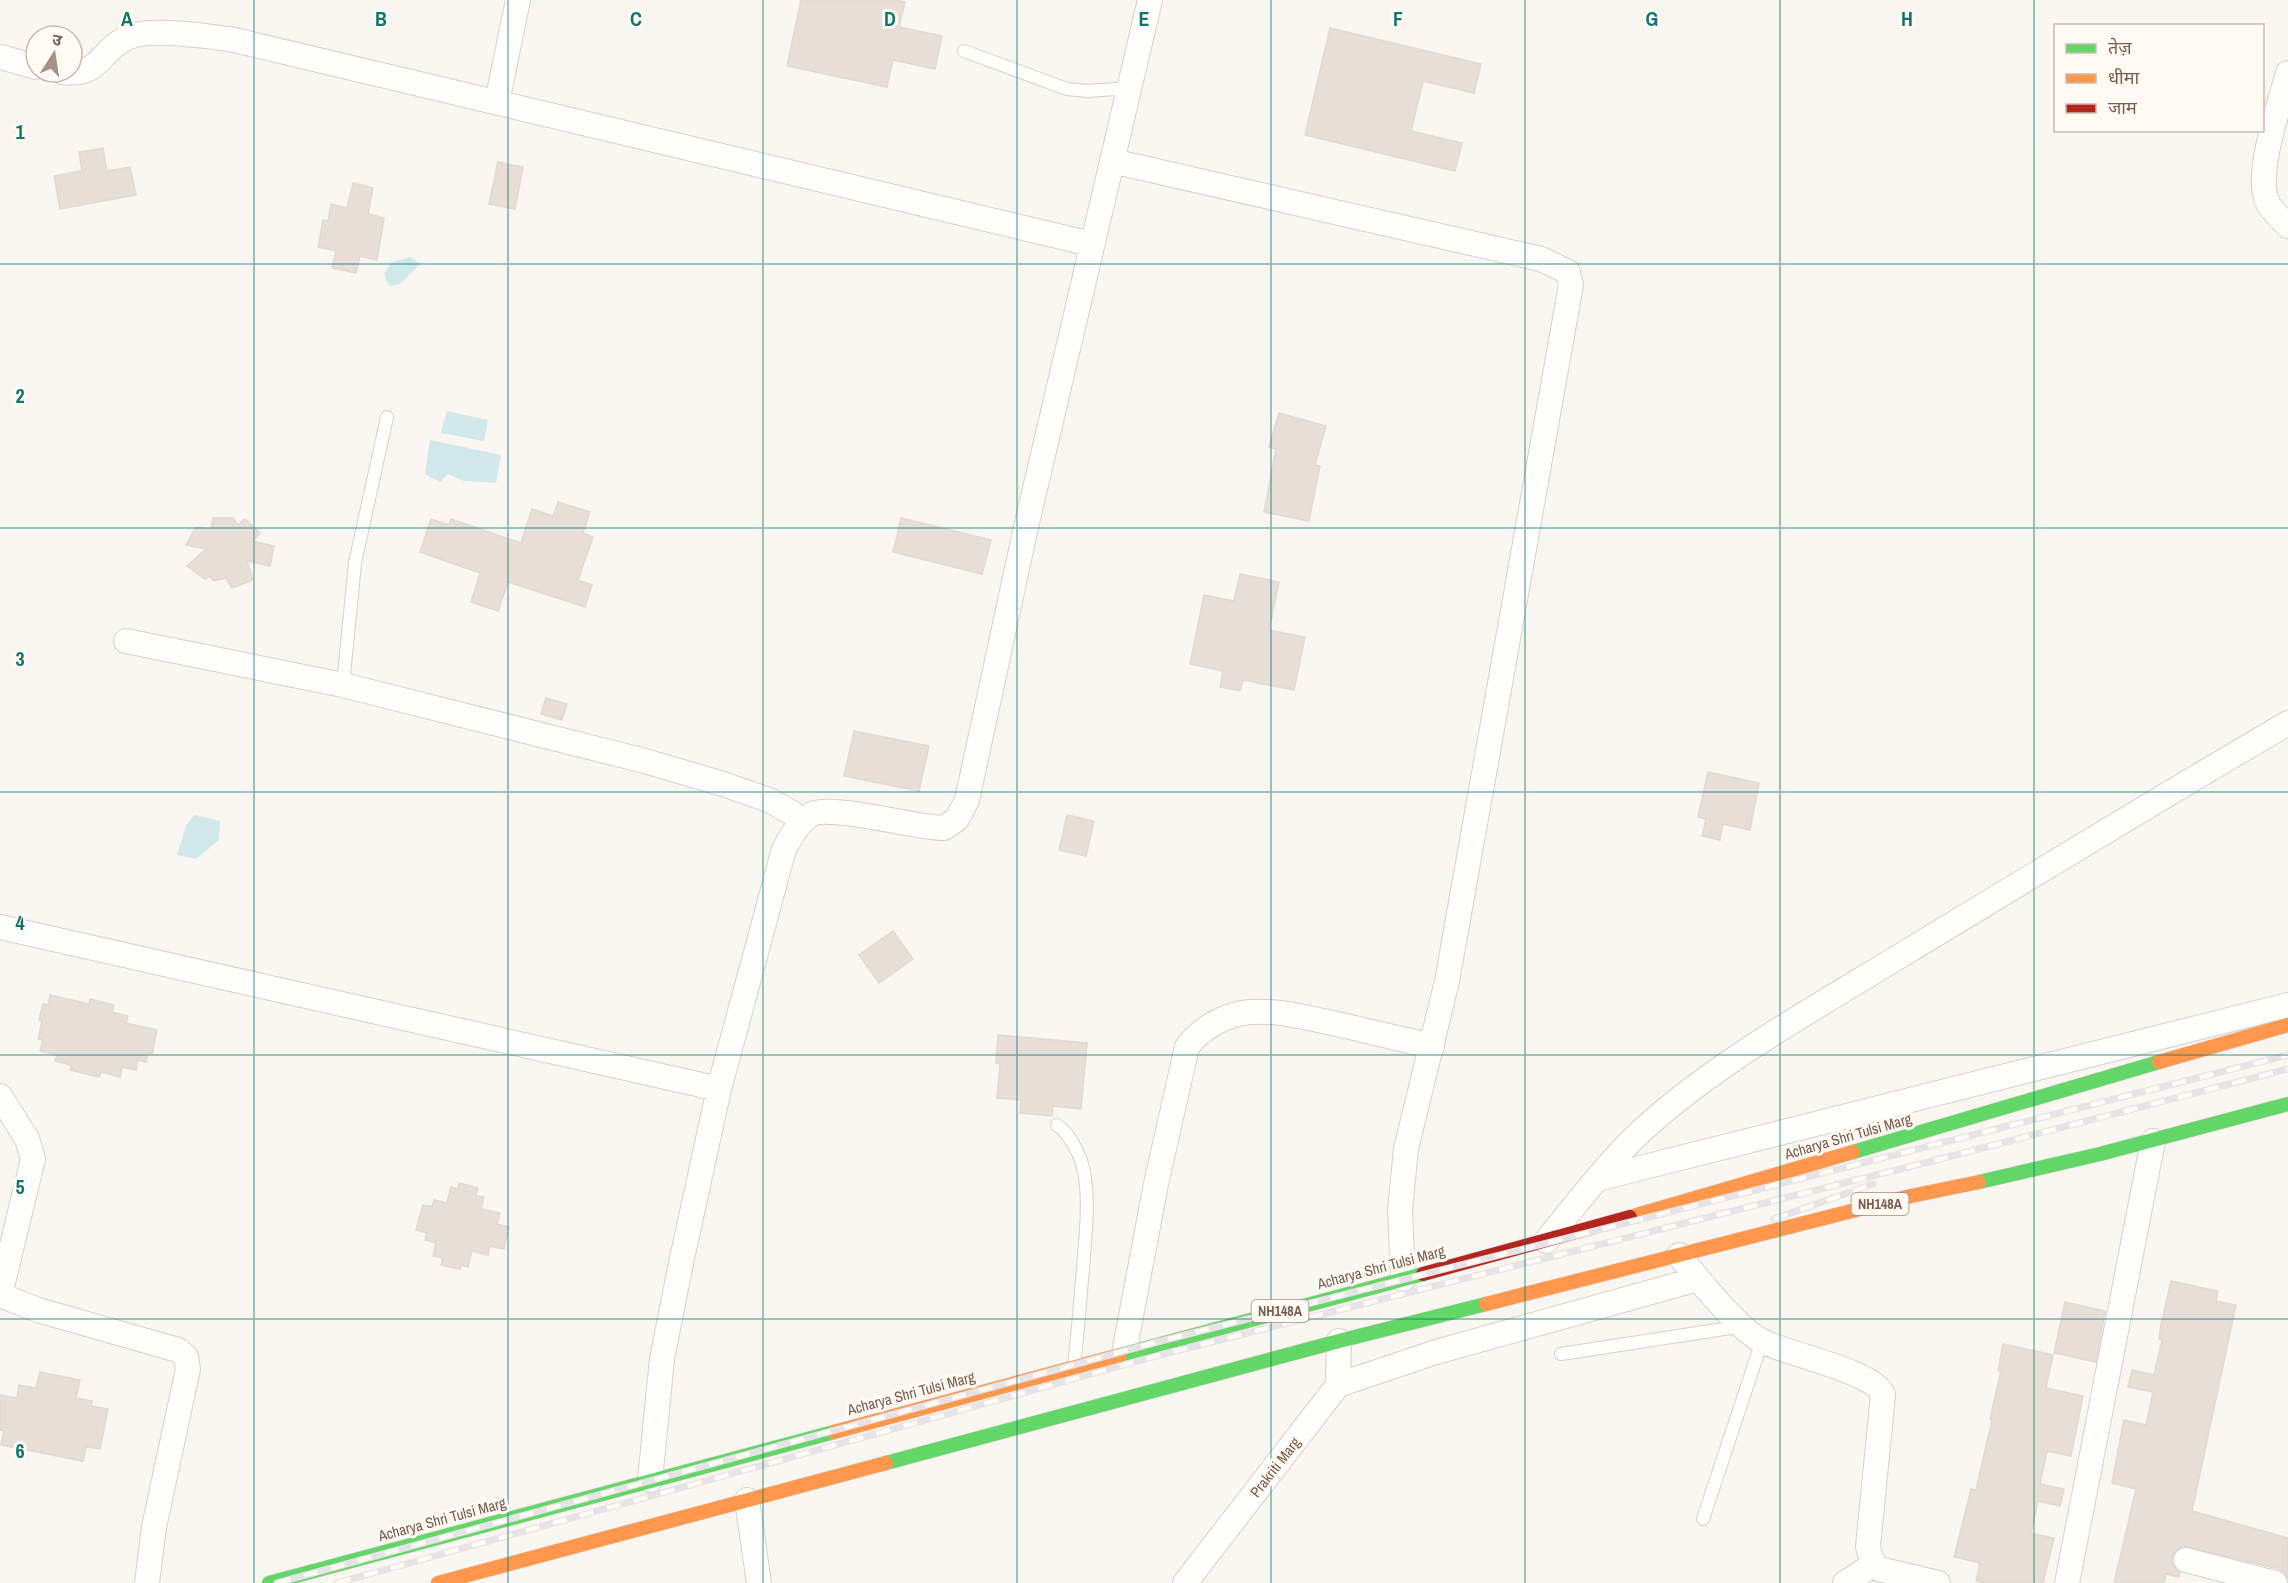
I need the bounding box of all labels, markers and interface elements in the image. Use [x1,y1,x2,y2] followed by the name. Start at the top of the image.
[121,5,133,32] text: A
[375,5,387,32] text: B
[630,5,642,32] text: C
[884,5,896,32] text: D
[1139,5,1150,32] text: E
[1393,5,1403,32] text: F
[1646,5,1658,32] text: G
[1901,5,1913,32] text: H
[24,24,84,84] north arrow
[2054,24,2264,132] legend
[50,28,65,51] text: उ
[2108,35,2132,60] text: तेज़
[2108,65,2139,90] text: धीमा
[2108,95,2138,120] text: जाम
[15,118,25,145] text: 1
[15,382,25,409] text: 2
[15,645,25,672] text: 3
[15,909,25,936] text: 4
[1781,1108,1914,1164] street label: Acharya Shri Tulsi Marg
[15,1173,25,1200] text: 5
[1852,1193,1908,1215] road number: NH148A
[1314,1240,1447,1294] street label: Acharya Shri Tulsi Marg
[1252,1300,1308,1322] road number: NH148A
[844,1366,977,1420] street label: Acharya Shri Tulsi Marg
[1245,1432,1305,1501] street label: Prakriti Marg
[15,1437,25,1464] text: 6
[375,1492,508,1546] street label: Acharya Shri Tulsi Marg

